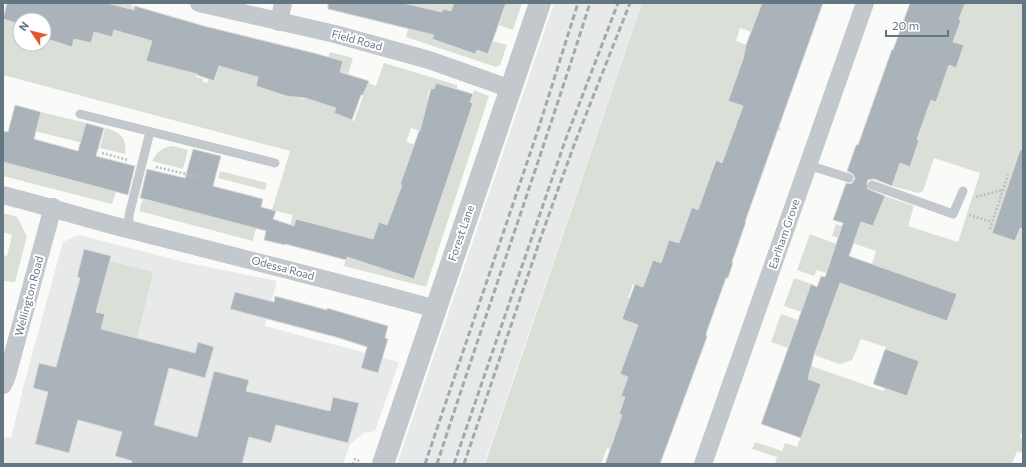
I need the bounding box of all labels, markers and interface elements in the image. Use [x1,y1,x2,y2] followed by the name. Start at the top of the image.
[12,12,52,52] north arrow
[886,12,948,38] scale bar
[892,18,919,32] text: 20 m
[16,19,31,33] text: N
[330,27,384,53] street label: Field Road
[765,197,802,271] street label: Earlham Grove
[445,203,476,263] street label: Forest Lane
[250,253,316,282] street label: Odessa Road
[12,255,45,337] street label: Wellington Road

